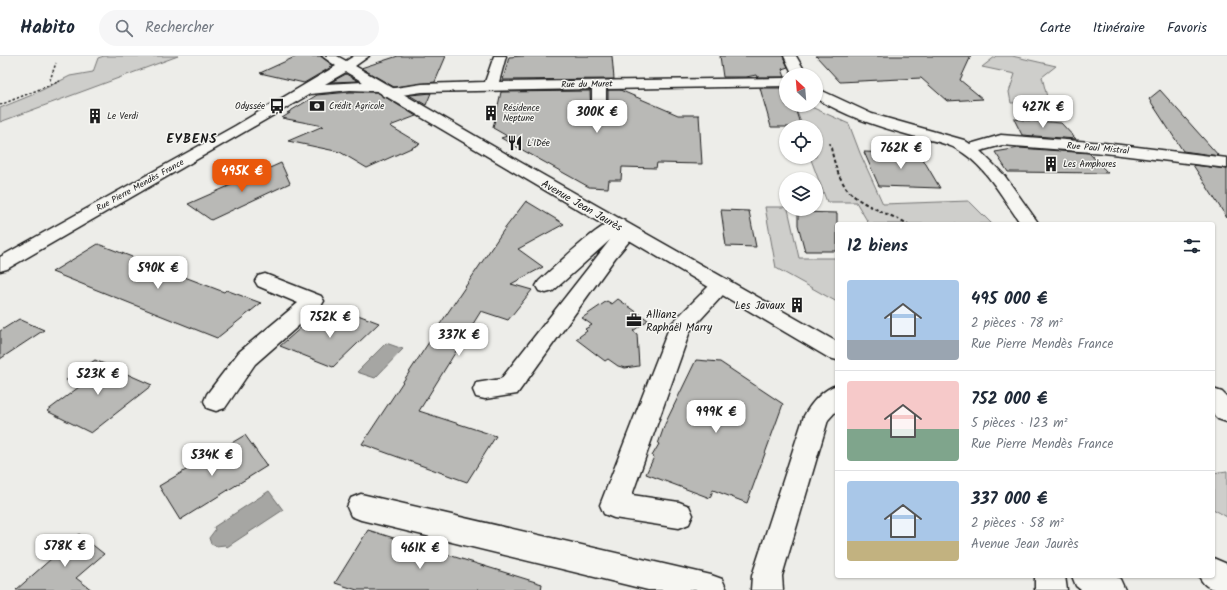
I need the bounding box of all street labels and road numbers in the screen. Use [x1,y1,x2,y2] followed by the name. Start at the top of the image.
[561,77,613,92] street label: Rue du Muret
[1066,138,1131,159] street label: Rue Paul Mistral
[94,155,187,216] street label: Rue Pierre Mendès France
[538,175,626,237] street label: Avenue Jean Jaurès

